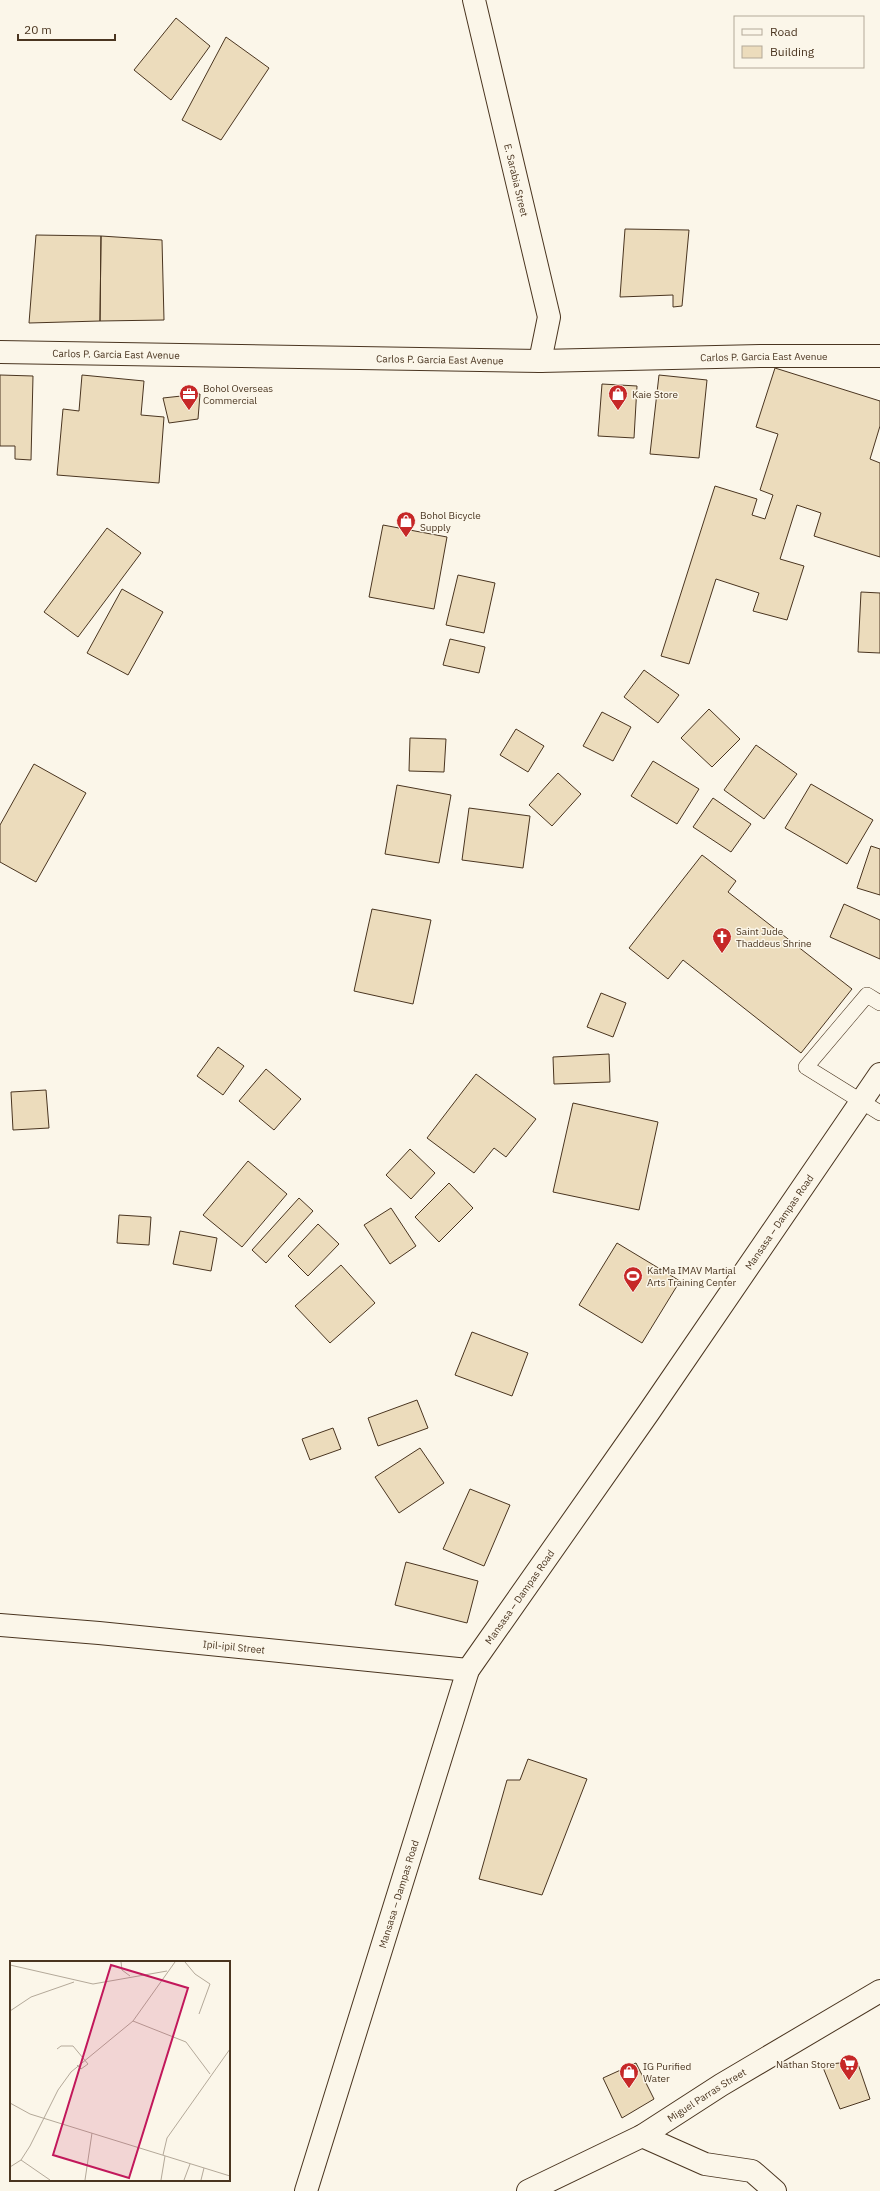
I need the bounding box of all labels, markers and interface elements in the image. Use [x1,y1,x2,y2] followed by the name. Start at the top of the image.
[18,16,115,42] scale bar
[734,16,864,68] legend
[24,22,52,37] text: 20 m
[770,24,798,39] text: Road
[770,44,815,59] text: Building
[501,142,531,218] street label: E. Sarabia Street
[52,347,180,362] street label: Carlos P. Garcia East Avenue
[700,350,828,364] street label: Carlos P. Garcia East Avenue
[376,352,504,367] street label: Carlos P. Garcia East Avenue
[203,382,273,407] place label: Bohol Overseas Commercial
[178,383,200,411] office icon: Bohol Overseas Commercial
[607,383,629,411] shop icon: Kaie Store
[632,388,678,401] place label: Kaie Store
[420,509,481,534] place label: Bohol Bicycle Supply
[395,510,417,538] shop icon: Bohol Bicycle Supply
[736,925,812,950] place label: Saint Jude Thaddeus Shrine
[711,926,733,954] church icon: Saint Jude Thaddeus Shrine
[742,1172,816,1272] street label: Mansasa – Dampas Road
[647,1264,736,1289] place label: KatMa IMAV Martial Arts Training Center
[622,1265,644,1293] sports icon: KatMa IMAV Martial Arts Training Center
[482,1547,557,1647] street label: Mansasa – Dampas Road
[202,1637,266,1657] street label: Ipil-ipil Street
[376,1839,422,1950] street label: Mansasa – Dampas Road
[10,1961,230,2181] inset map
[838,2053,860,2081] supermarket icon: Nathan Store
[776,2058,835,2071] place label: Nathan Store
[643,2060,691,2085] place label: IG Purified Water
[618,2061,640,2089] shop icon: IG Purified Water
[665,2065,749,2125] street label: Miguel Parras Street

